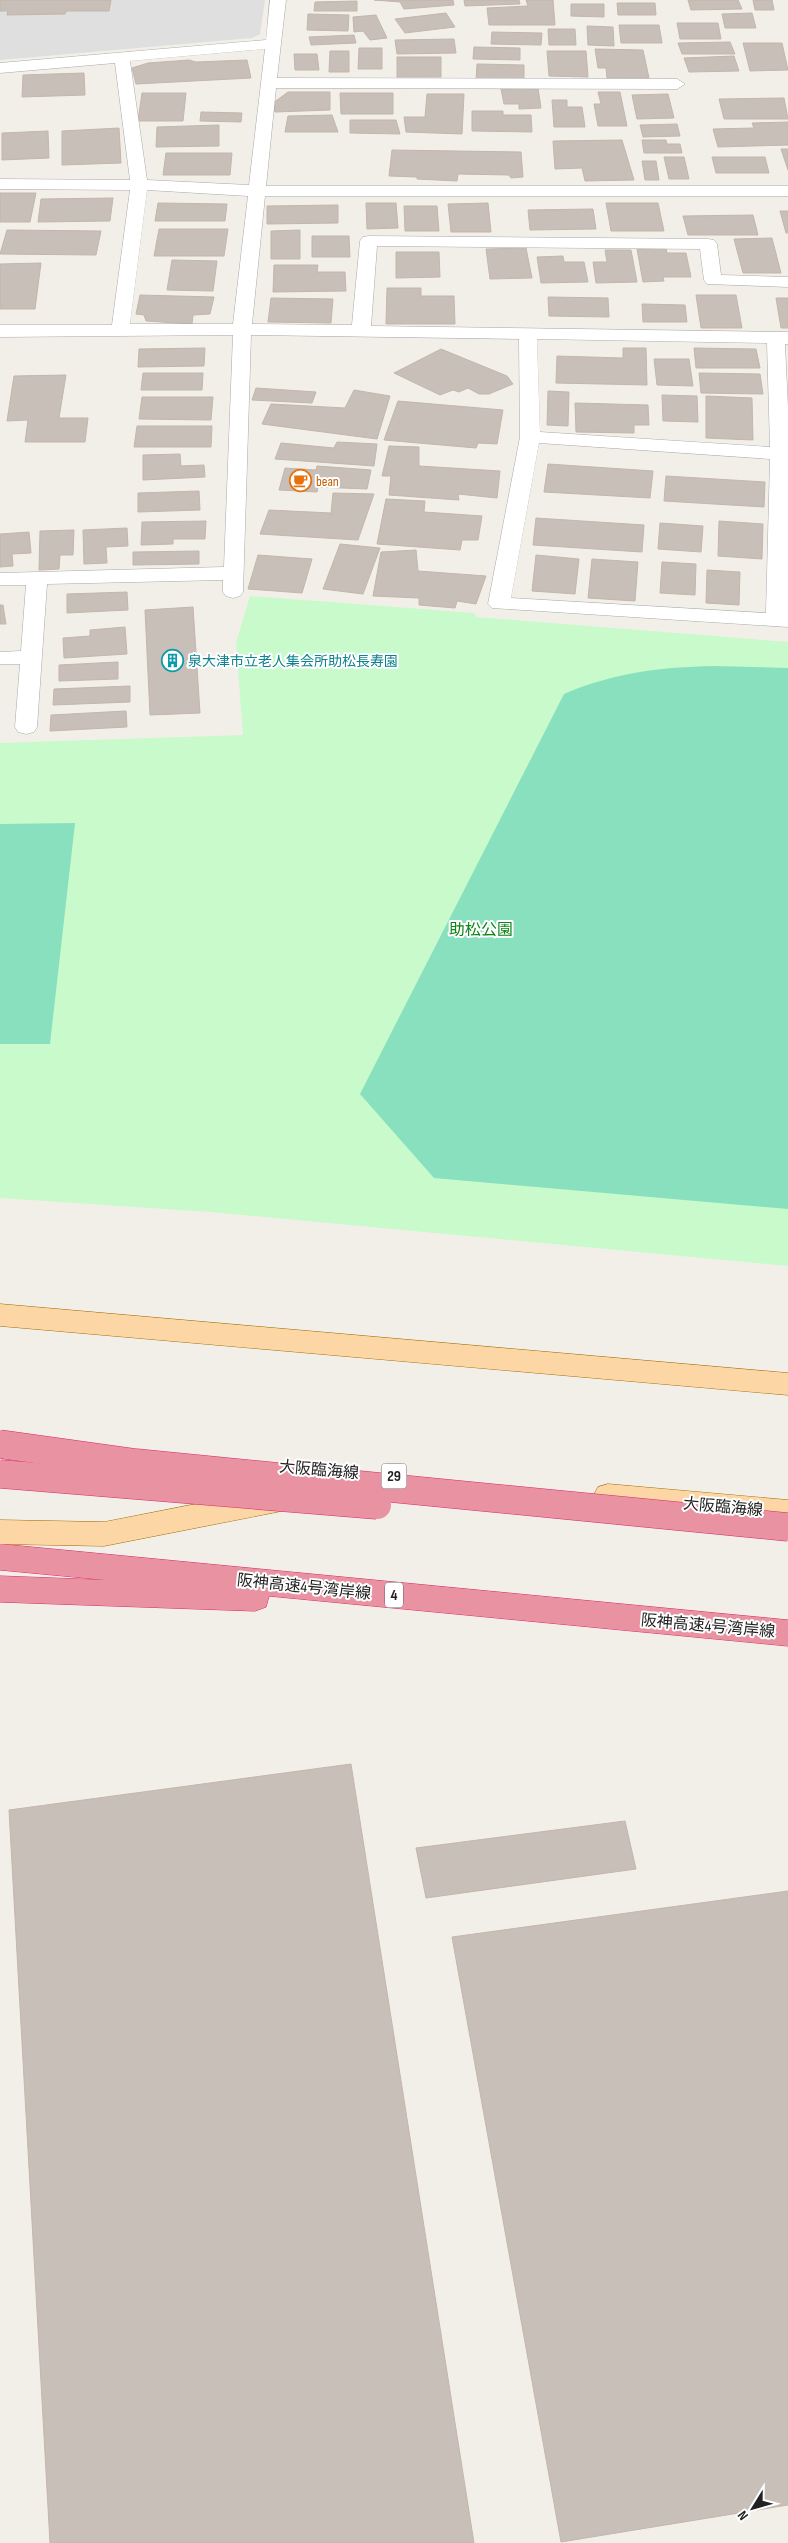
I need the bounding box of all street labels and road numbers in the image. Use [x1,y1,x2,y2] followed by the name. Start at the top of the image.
[278,1458,360,1483] street label: 大阪臨海線
[382,1464,406,1488] road number: 29
[682,1495,764,1520] street label: 大阪臨海線
[236,1571,372,1604] street label: 阪神高速4号湾岸線
[385,1582,403,1608] road number: 4
[640,1611,776,1642] street label: 阪神高速4号湾岸線

